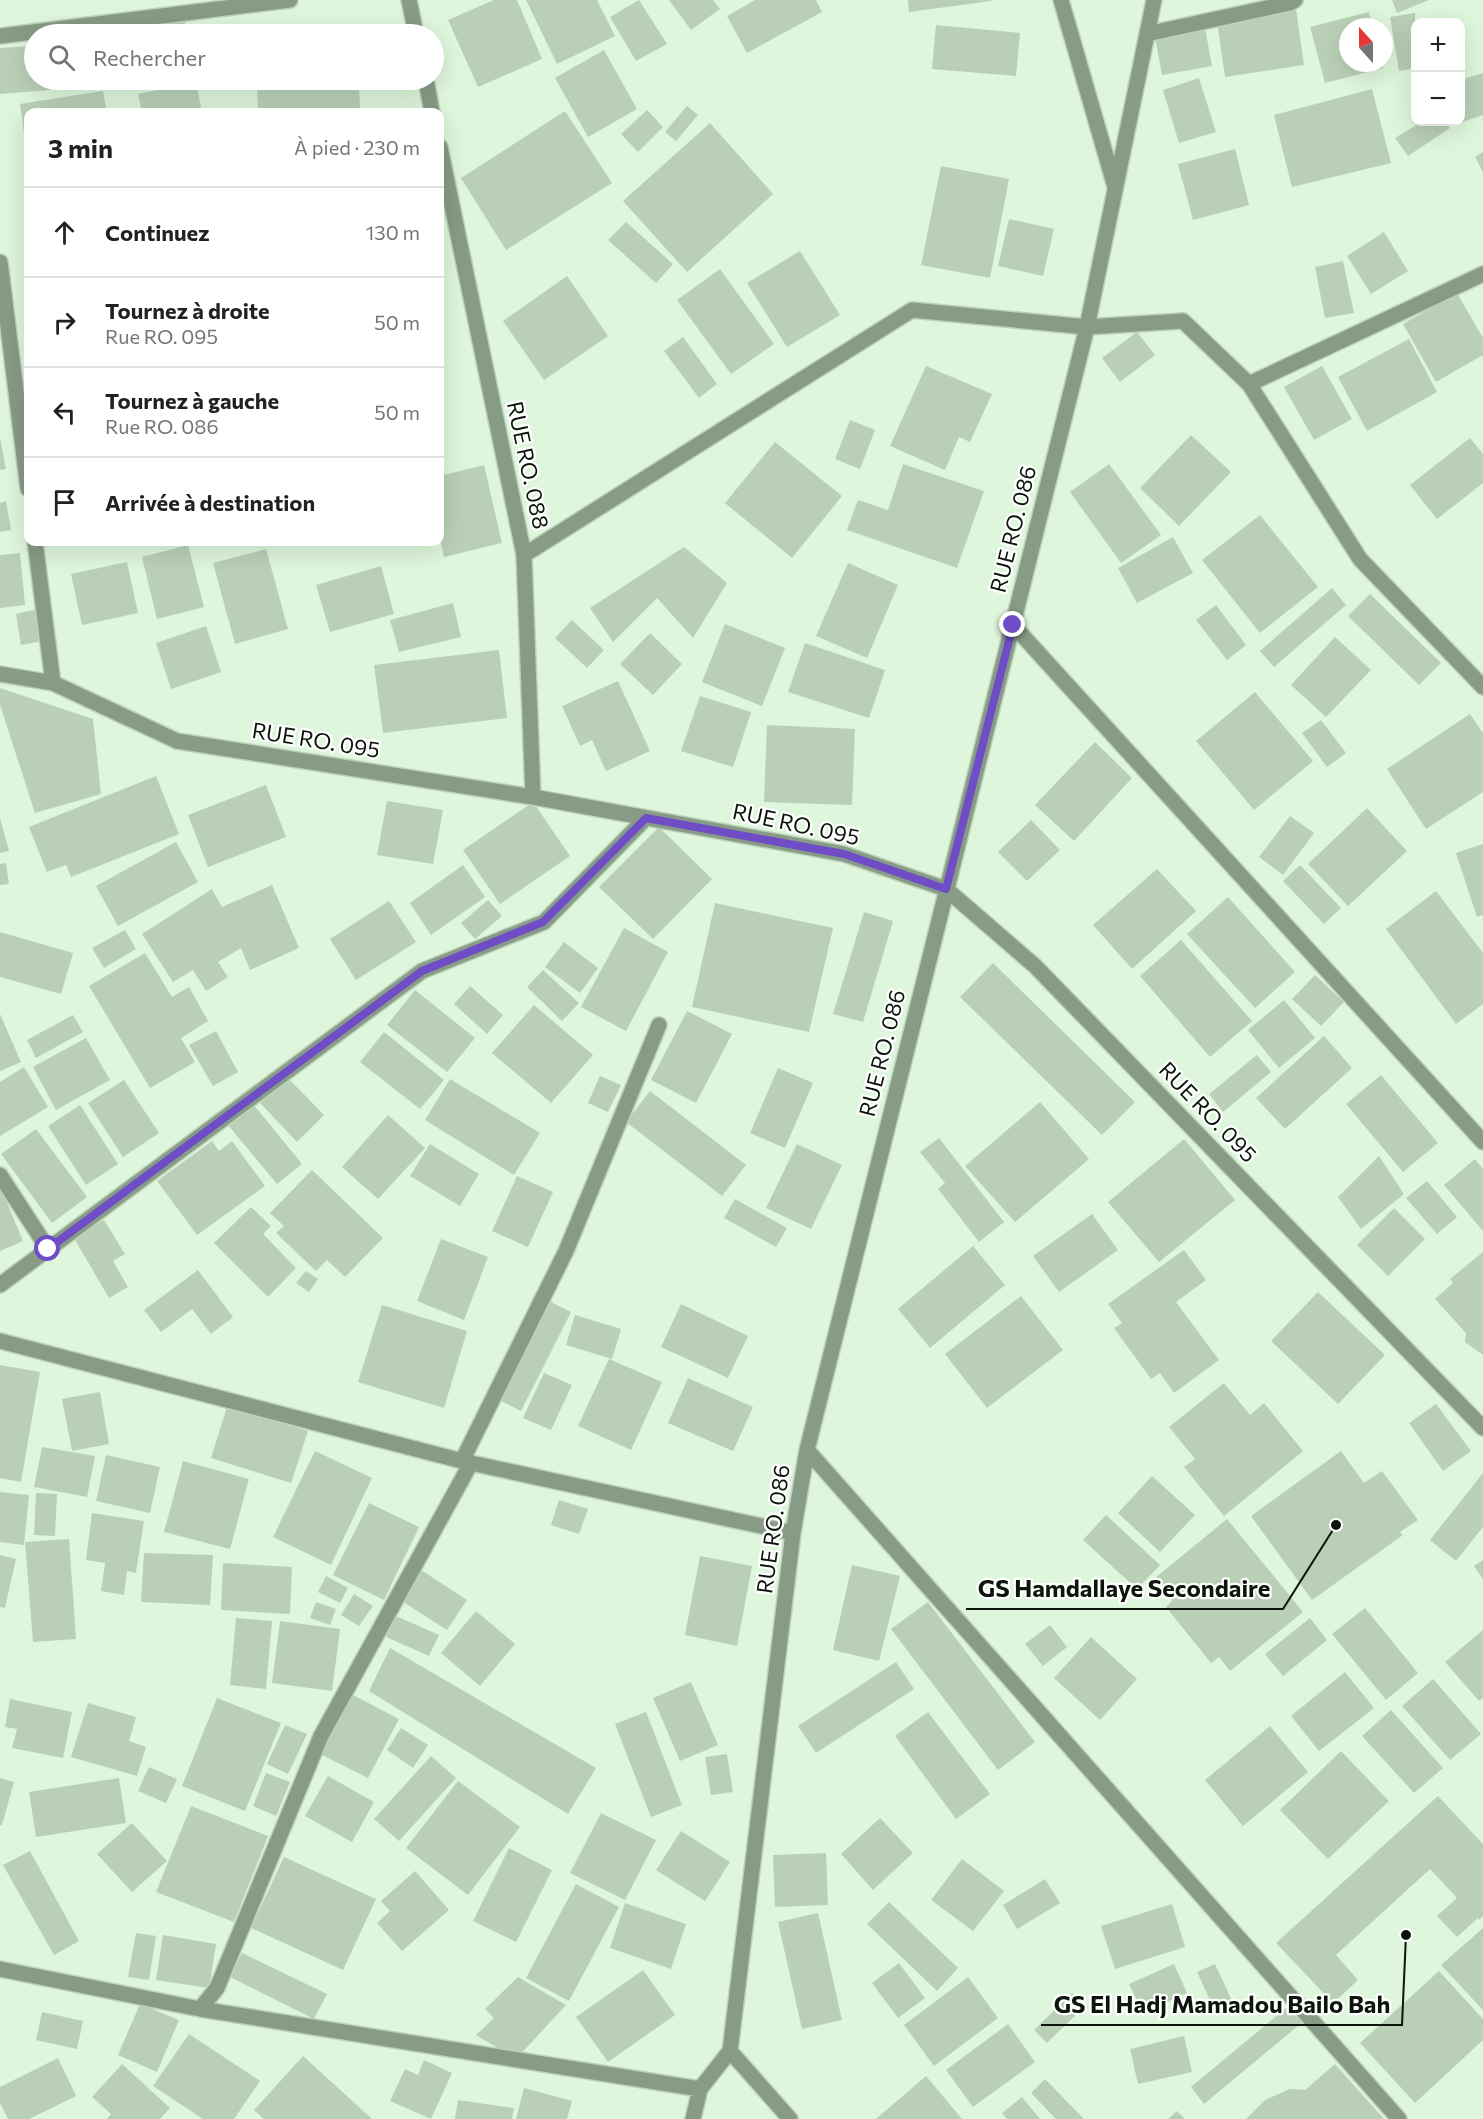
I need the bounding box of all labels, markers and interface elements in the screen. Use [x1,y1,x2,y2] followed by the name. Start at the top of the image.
[1339,18,1393,72] north arrow
[1411,18,1465,126] map controls
[1411,18,1465,72] button: +
[24,24,444,90] search box
[45,41,78,74] icon: search
[93,44,206,71] text: Rechercher
[1411,72,1465,126] button: −
[48,132,113,163] text: 3 min
[294,135,420,159] text: À pied · 230 m
[48,216,81,249] icon: ahead
[105,219,210,246] text: Continuez
[366,220,420,244] text: 130 m
[105,297,270,324] text: Tournez à droite
[48,306,81,339] icon: right
[374,310,420,334] text: 50 m
[105,324,218,348] text: Rue RO. 095
[105,387,279,414] text: Tournez à gauche
[48,396,81,429] icon: left
[502,399,555,531] street label: RUE RO. 088
[374,400,420,424] text: 50 m
[105,414,219,438] text: Rue RO. 086
[984,463,1041,595] street label: RUE RO. 086
[48,486,81,519] icon: arrive
[105,489,315,516] text: Arrivée à destination
[999,611,1025,637] route end
[250,716,382,763] street label: RUE RO. 095
[730,797,862,850] street label: RUE RO. 095
[853,987,910,1119] street label: RUE RO. 086
[1154,1056,1263,1167] street label: RUE RO. 095
[34,1235,60,1261] route start
[750,1463,795,1595] street label: RUE RO. 086
[966,1567,1283,1609] callout: GS Hamdallaye Secondaire
[978,1573,1270,1602] text: GS Hamdallaye Secondaire
[1041,1983,1402,2025] callout: GS El Hadj Mamadou Bailo Bah
[1054,1989,1390,2018] text: GS El Hadj Mamadou Bailo Bah

